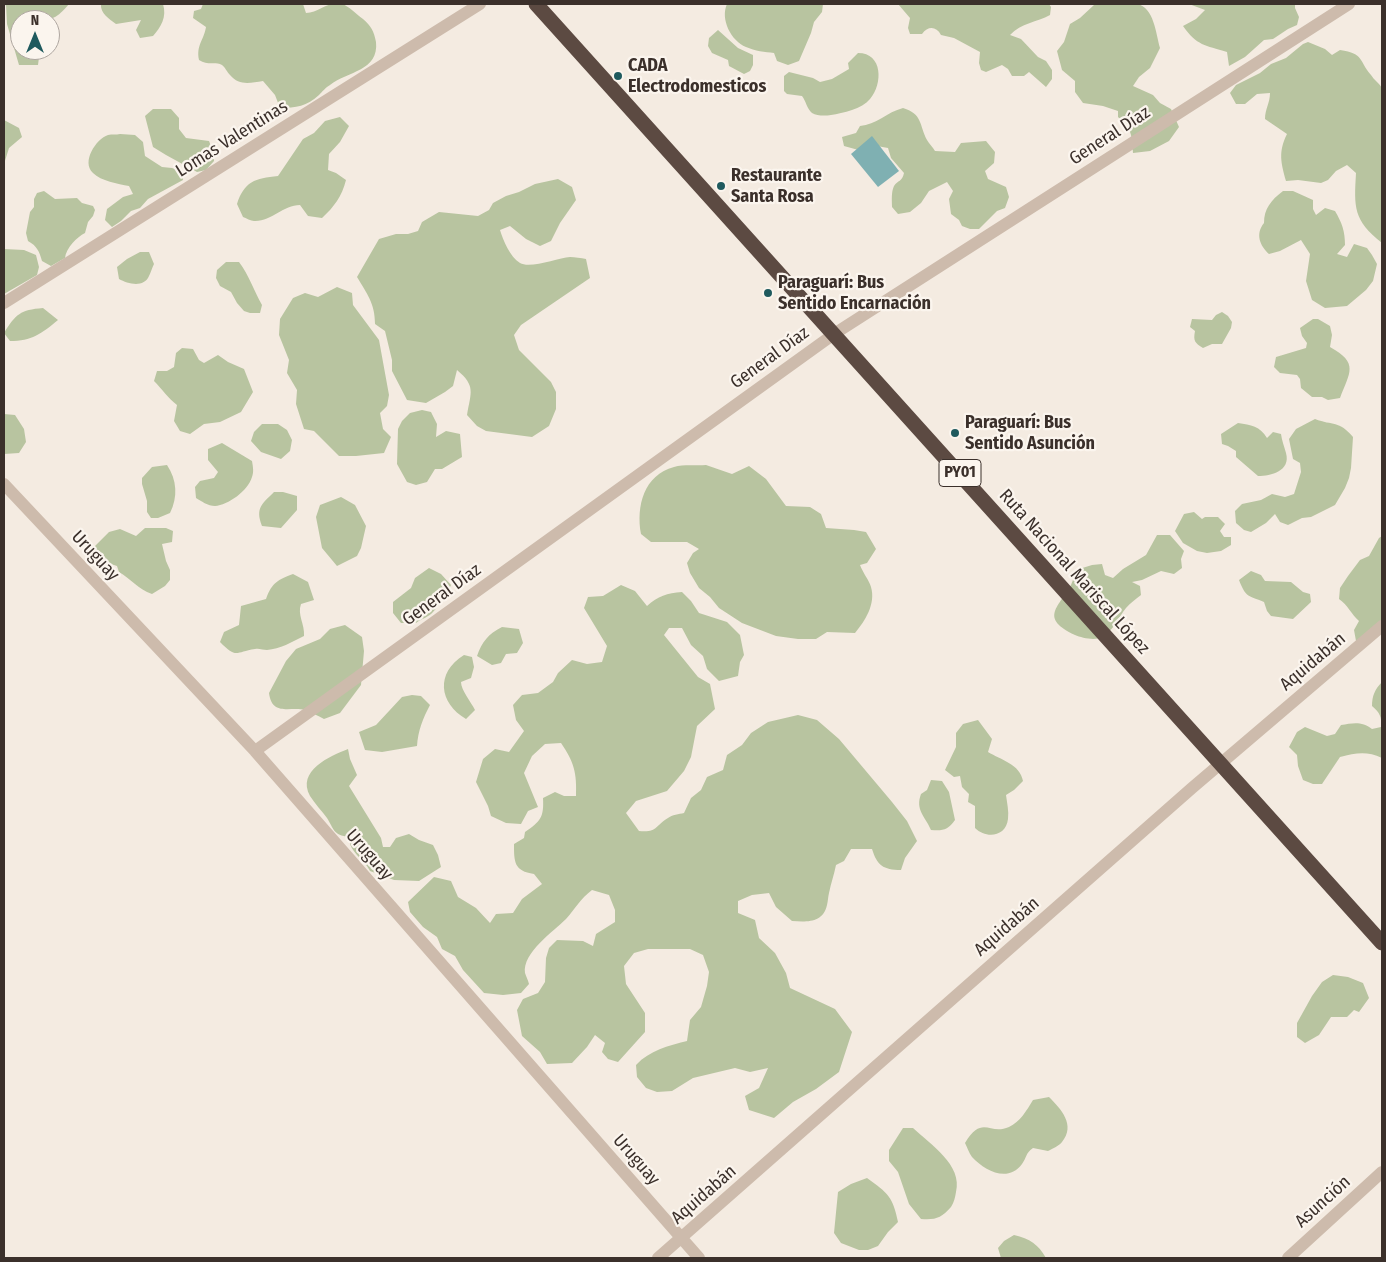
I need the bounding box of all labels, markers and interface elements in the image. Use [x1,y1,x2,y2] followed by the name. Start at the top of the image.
[10,10,60,60] north arrow
[31,12,39,29] text: N
[628,55,766,98] place label: CADA Electrodomesticos
[612,70,624,82] marker: CADA Electrodomesticos
[172,96,292,182] street label: Lomas Valentinas
[1066,102,1154,170] street label: General Díaz
[731,165,822,208] place label: Restaurante Santa Rosa
[715,180,727,192] marker: Restaurante Santa Rosa
[778,272,931,314] place label: Paraguarí: Bus Sentido Encarnación
[762,287,774,299] marker: Paraguarí: Bus Sentido Encarnación
[726,322,814,394] street label: General Díaz
[965,412,1095,454] place label: Paraguarí: Bus Sentido Asunción
[949,427,961,439] marker: Paraguarí: Bus Sentido Asunción
[939,459,981,486] road number: PY01
[994,485,1154,659] street label: Ruta Nacional Mariscal López
[66,526,124,586] street label: Uruguay
[398,559,486,631] street label: General Díaz
[1276,628,1350,696] street label: Aquidabán
[341,825,397,885] street label: Uruguay
[970,893,1044,961] street label: Aquidabán
[608,1130,664,1190] street label: Uruguay
[667,1161,741,1229] street label: Aquidabán
[1291,1171,1355,1233] street label: Asunción

